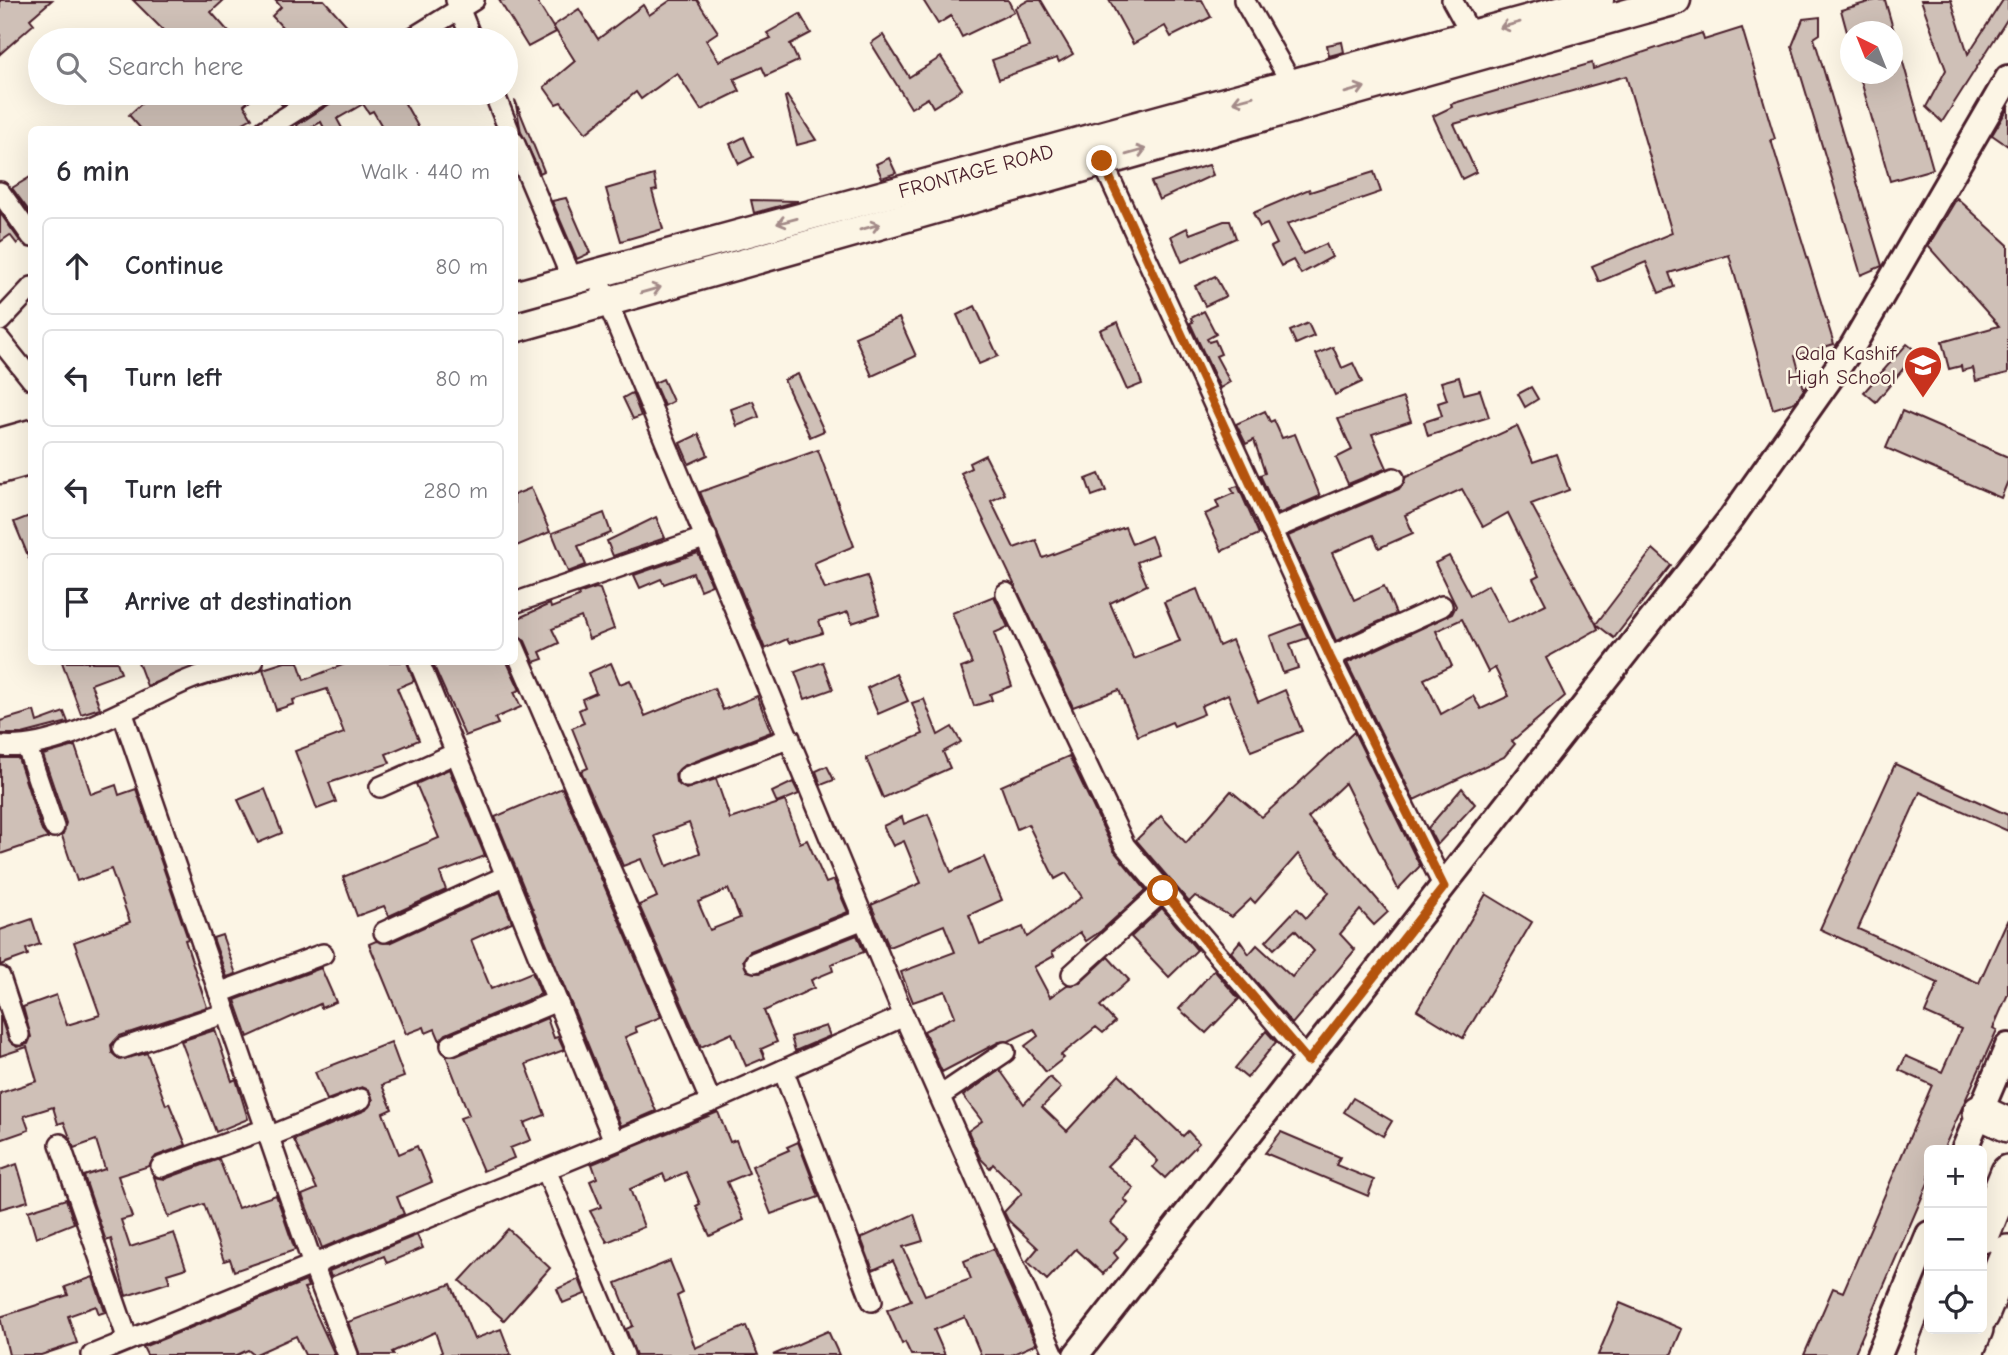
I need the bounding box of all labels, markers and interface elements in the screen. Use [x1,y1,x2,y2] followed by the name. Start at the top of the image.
[1499,20,1521,33] one-way arrow
[1840,21,1903,84] north arrow
[28,28,518,105] search box
[52,48,90,86] icon: search
[108,52,243,82] text: Search here
[1343,83,1366,96] one-way arrow
[1232,93,1255,106] one-way arrow
[896,139,1056,203] street label: FRONTAGE ROAD
[1125,144,1147,157] one-way arrow
[1086,145,1117,176] route end
[56,154,130,189] text: 6 min
[361,158,490,185] text: Walk · 440 m
[776,215,799,228] one-way arrow
[859,220,881,233] one-way arrow
[58,247,96,285] icon: ahead
[125,251,223,281] text: Continue
[435,253,488,280] text: 80 m
[639,283,662,296] one-way arrow
[1787,341,1897,389] place label: Qala Kashif High School
[1902,344,1944,399] school or university icon: Qala Kashif High School
[58,359,96,397] icon: left
[125,363,222,393] text: Turn left
[435,365,488,392] text: 80 m
[58,471,96,509] icon: left
[125,475,222,505] text: Turn left
[423,477,488,504] text: 280 m
[58,583,96,621] icon: arrive
[125,587,352,617] text: Arrive at destination
[1147,875,1178,906] route start
[1924,1145,1987,1334] map controls
[1924,1145,1987,1208] button: +
[1924,1208,1987,1271] button: −
[1924,1271,1987,1334] button: locate

